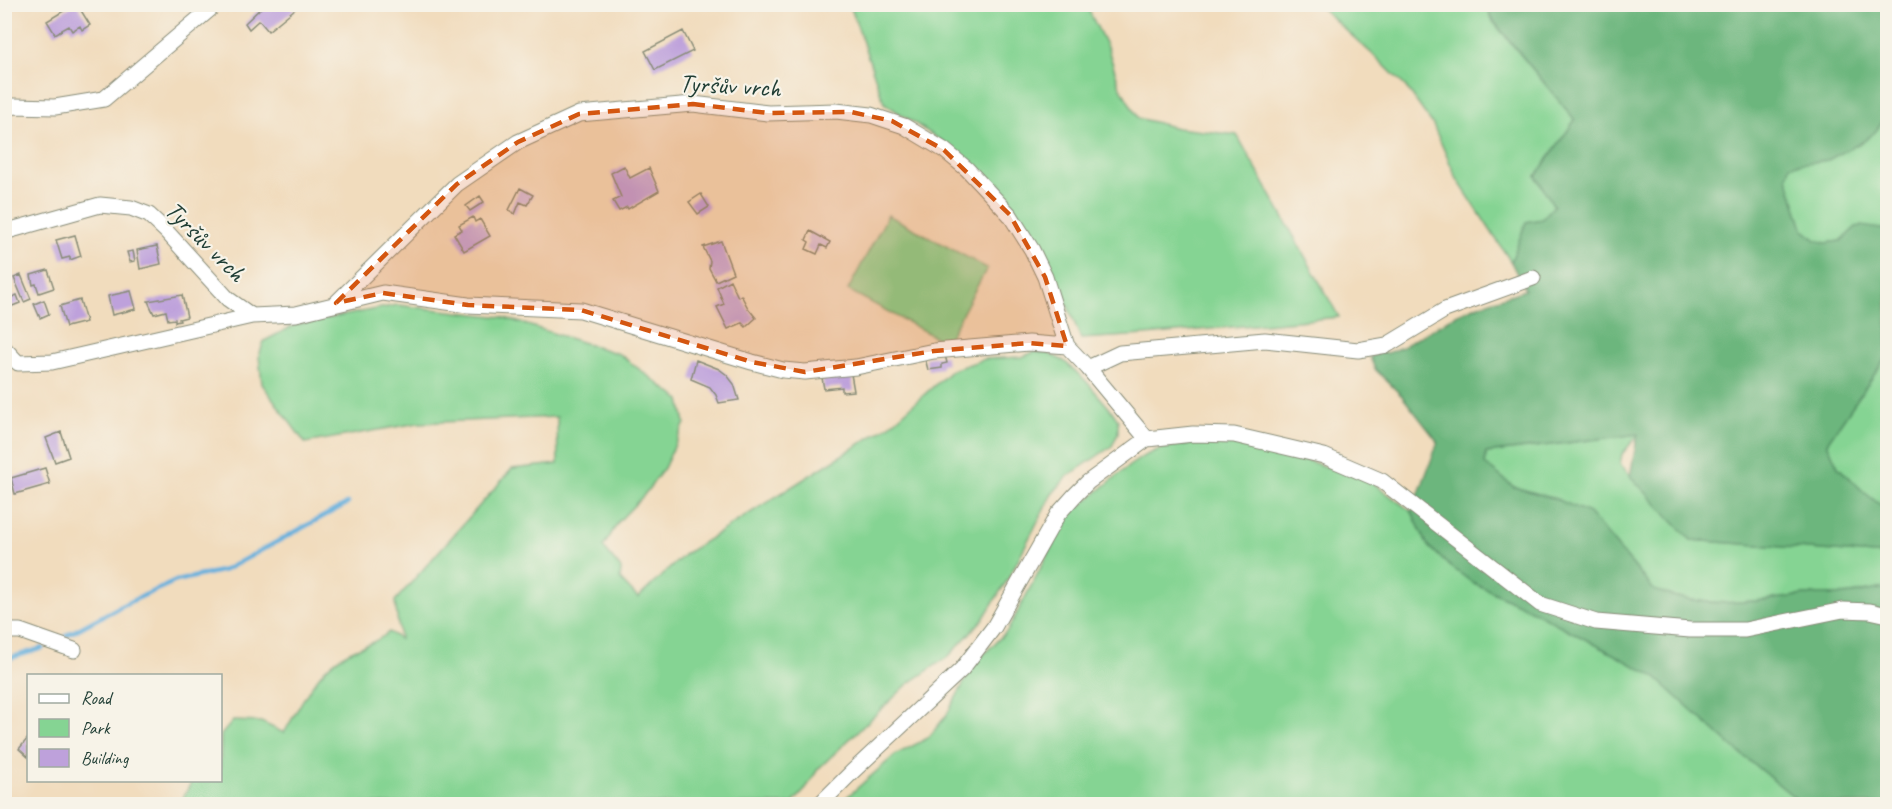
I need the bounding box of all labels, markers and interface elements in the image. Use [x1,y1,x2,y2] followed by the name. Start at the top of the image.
[679,66,783,105] street label: Tyršův vrch
[158,194,254,290] street label: Tyršův vrch
[27,674,222,782] legend
[81,687,114,709] text: Road
[81,717,111,739] text: Park
[81,747,130,769] text: Building

